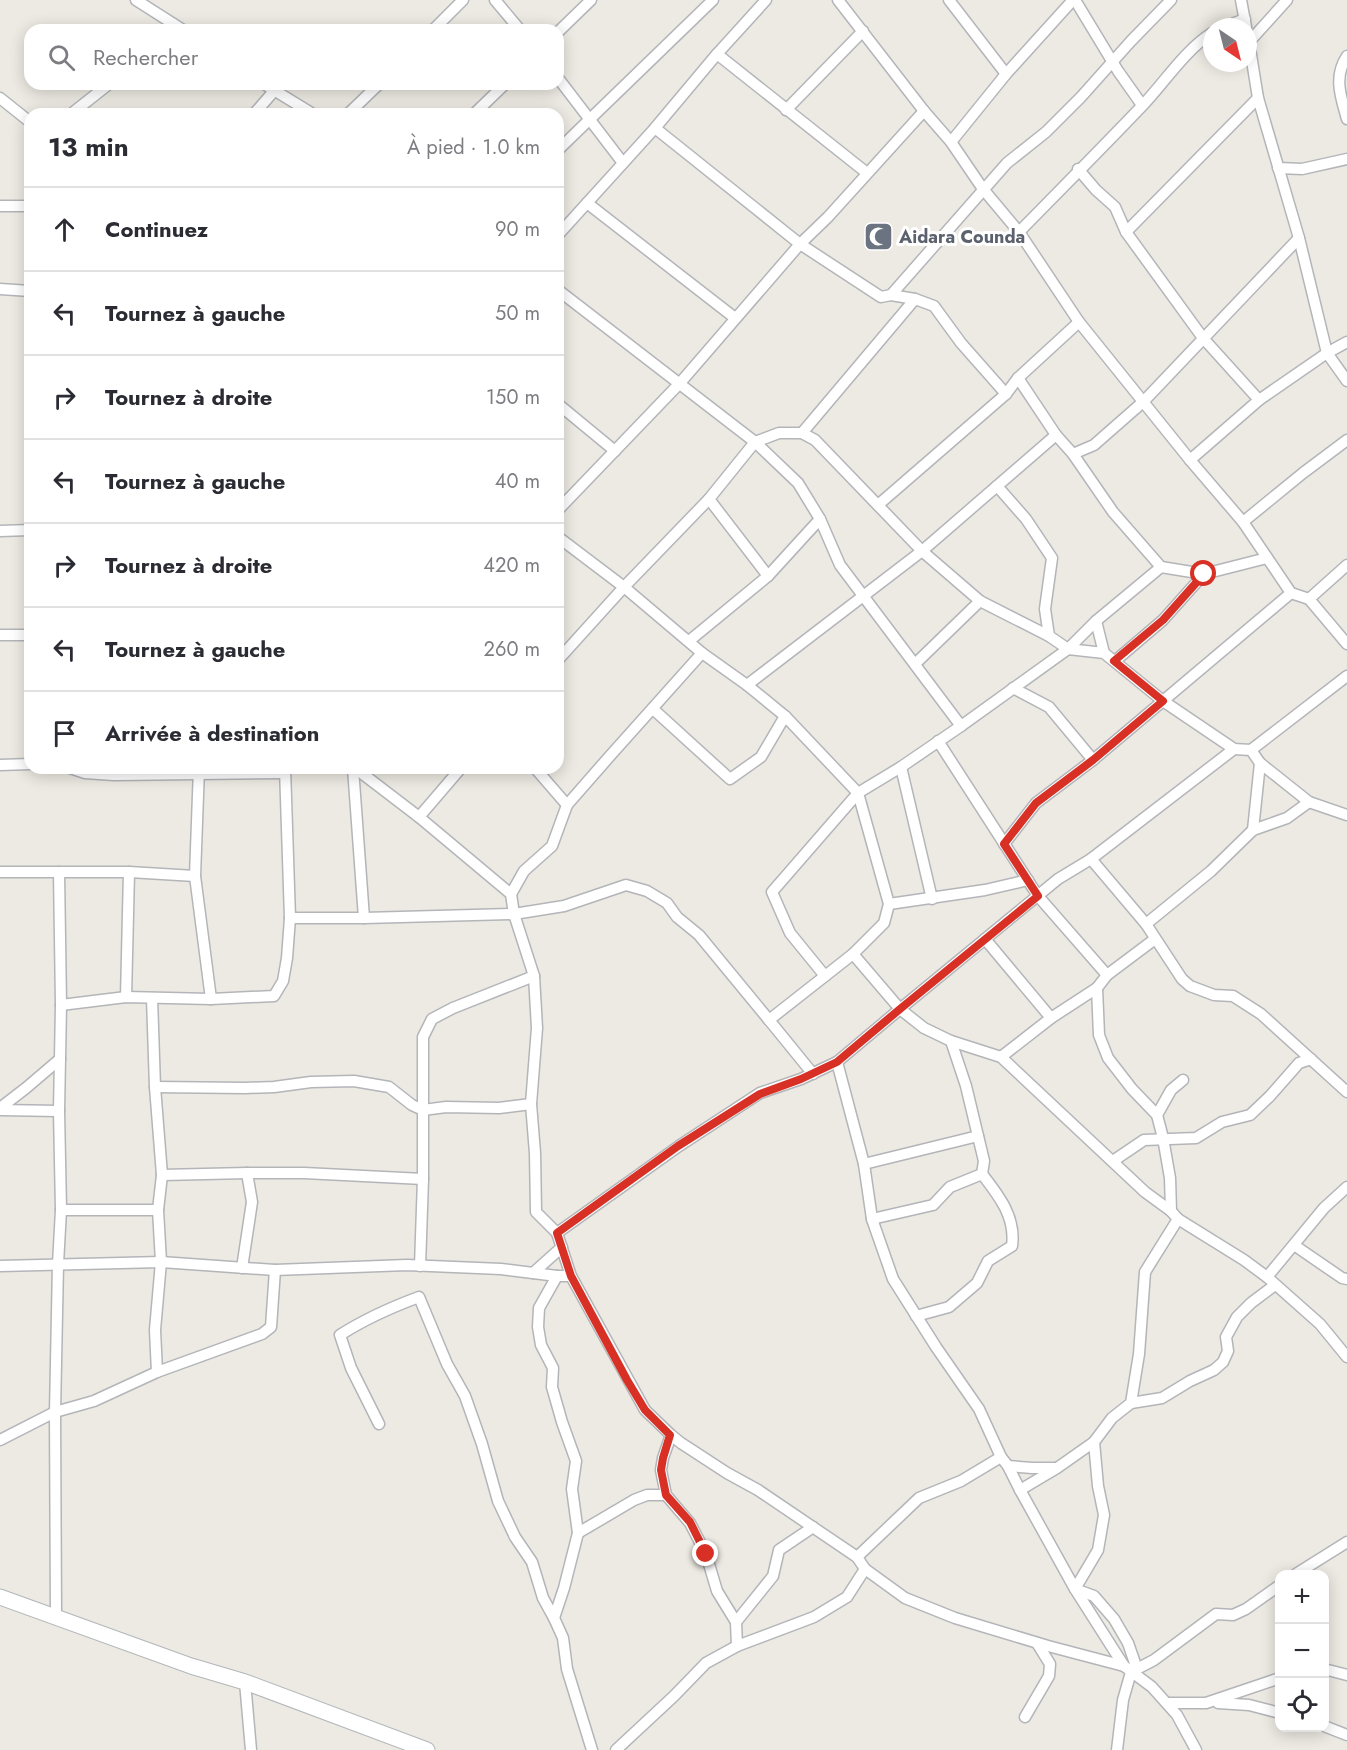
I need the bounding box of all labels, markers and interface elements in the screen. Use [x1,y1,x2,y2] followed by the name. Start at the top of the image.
[1203,18,1257,72] north arrow
[24,24,564,90] search box
[45,41,78,74] icon: search
[93,41,198,73] text: Rechercher
[48,128,129,166] text: 13 min
[407,133,540,162] text: À pied · 1.0 km
[48,213,81,246] icon: ahead
[105,213,208,245] text: Continuez
[495,215,540,244] text: 90 m
[862,221,894,253] mosque icon: Aidara Counda
[898,224,1025,250] place label: Aidara Counda
[48,297,81,330] icon: left
[105,297,285,329] text: Tournez à gauche
[495,299,540,328] text: 50 m
[48,381,81,414] icon: right
[105,381,272,413] text: Tournez à droite
[486,383,540,412] text: 150 m
[48,465,81,498] icon: left
[105,465,285,497] text: Tournez à gauche
[495,467,540,496] text: 40 m
[48,549,81,582] icon: right
[105,549,272,581] text: Tournez à droite
[483,551,540,580] text: 420 m
[1190,560,1216,586] route start
[48,633,81,666] icon: left
[105,633,285,665] text: Tournez à gauche
[484,635,540,664] text: 260 m
[48,717,81,750] icon: arrive
[105,717,319,749] text: Arrivée à destination
[692,1540,718,1566] route end
[1275,1570,1329,1732] map controls
[1275,1570,1329,1624] button: +
[1275,1624,1329,1678] button: −
[1275,1678,1329,1732] button: locate

